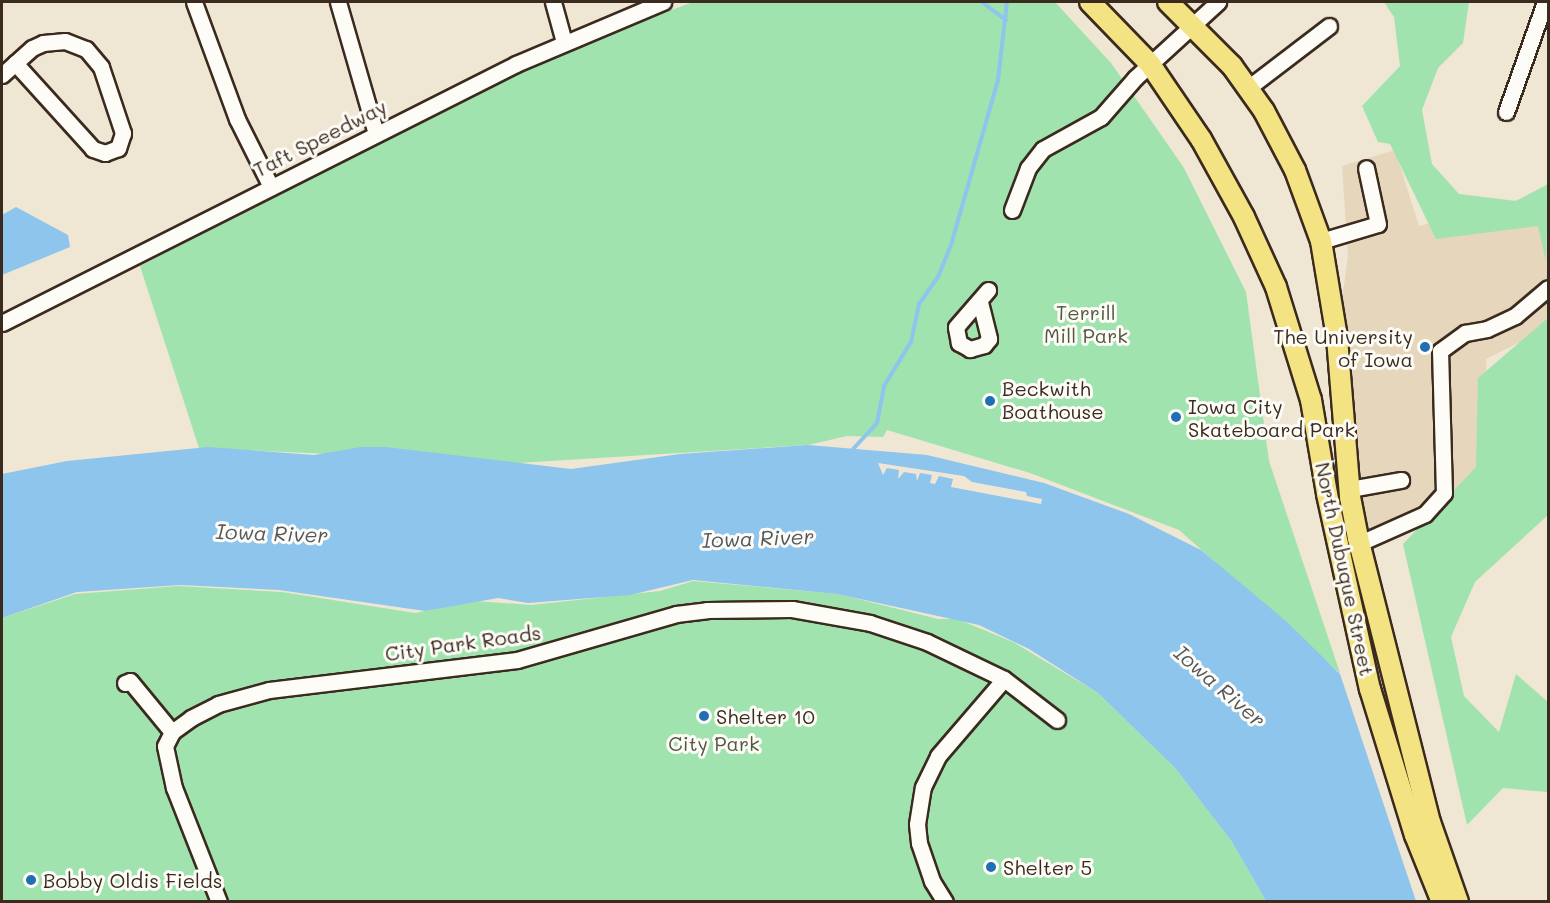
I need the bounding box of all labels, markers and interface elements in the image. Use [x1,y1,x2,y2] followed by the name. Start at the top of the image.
[249,94,391,182] street label: Taft Speedway
[1044,301,1128,348] park label: Terrill Mill Park
[1273,324,1413,371] place label: The University of Iowa
[1418,340,1432,354] marker: The University of Iowa
[1002,377,1104,424] place label: Beckwith Boathouse
[983,394,997,408] marker: Beckwith Boathouse
[1188,394,1355,441] place label: Iowa City Skateboard Park
[1169,410,1183,424] marker: Iowa City Skateboard Park
[1311,460,1379,678] street label: North Dubuque Street
[215,518,329,548] water label: Iowa River
[701,523,815,553] water label: Iowa River
[383,620,543,666] street label: City Park Roads
[1169,640,1271,732] water label: Iowa River
[716,704,815,728] place label: Shelter 10
[697,709,711,723] marker: Shelter 10
[668,731,760,755] park label: City Park
[1003,855,1092,879] place label: Shelter 5
[984,860,998,874] marker: Shelter 5
[43,868,222,892] place label: Bobby Oldis Fields
[24,873,38,887] marker: Bobby Oldis Fields

